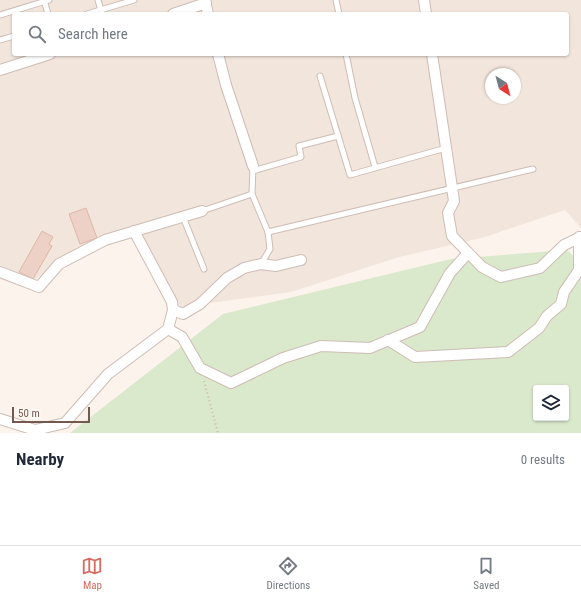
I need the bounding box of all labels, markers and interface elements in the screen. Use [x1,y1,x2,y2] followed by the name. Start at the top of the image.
[12,12,569,56] search box
[26,23,48,45] icon: search
[58,25,128,43] text: Search here
[485,68,521,104] north arrow
[533,385,569,421] map controls
[533,385,569,421] button: layers
[12,405,90,424] scale bar
[18,407,40,420] text: 50 m
[16,449,64,469] text: Nearby
[521,452,565,467] text: 0 results
[81,555,103,592] tab: Map
[266,555,310,592] tab: Directions
[473,555,500,592] tab: Saved

